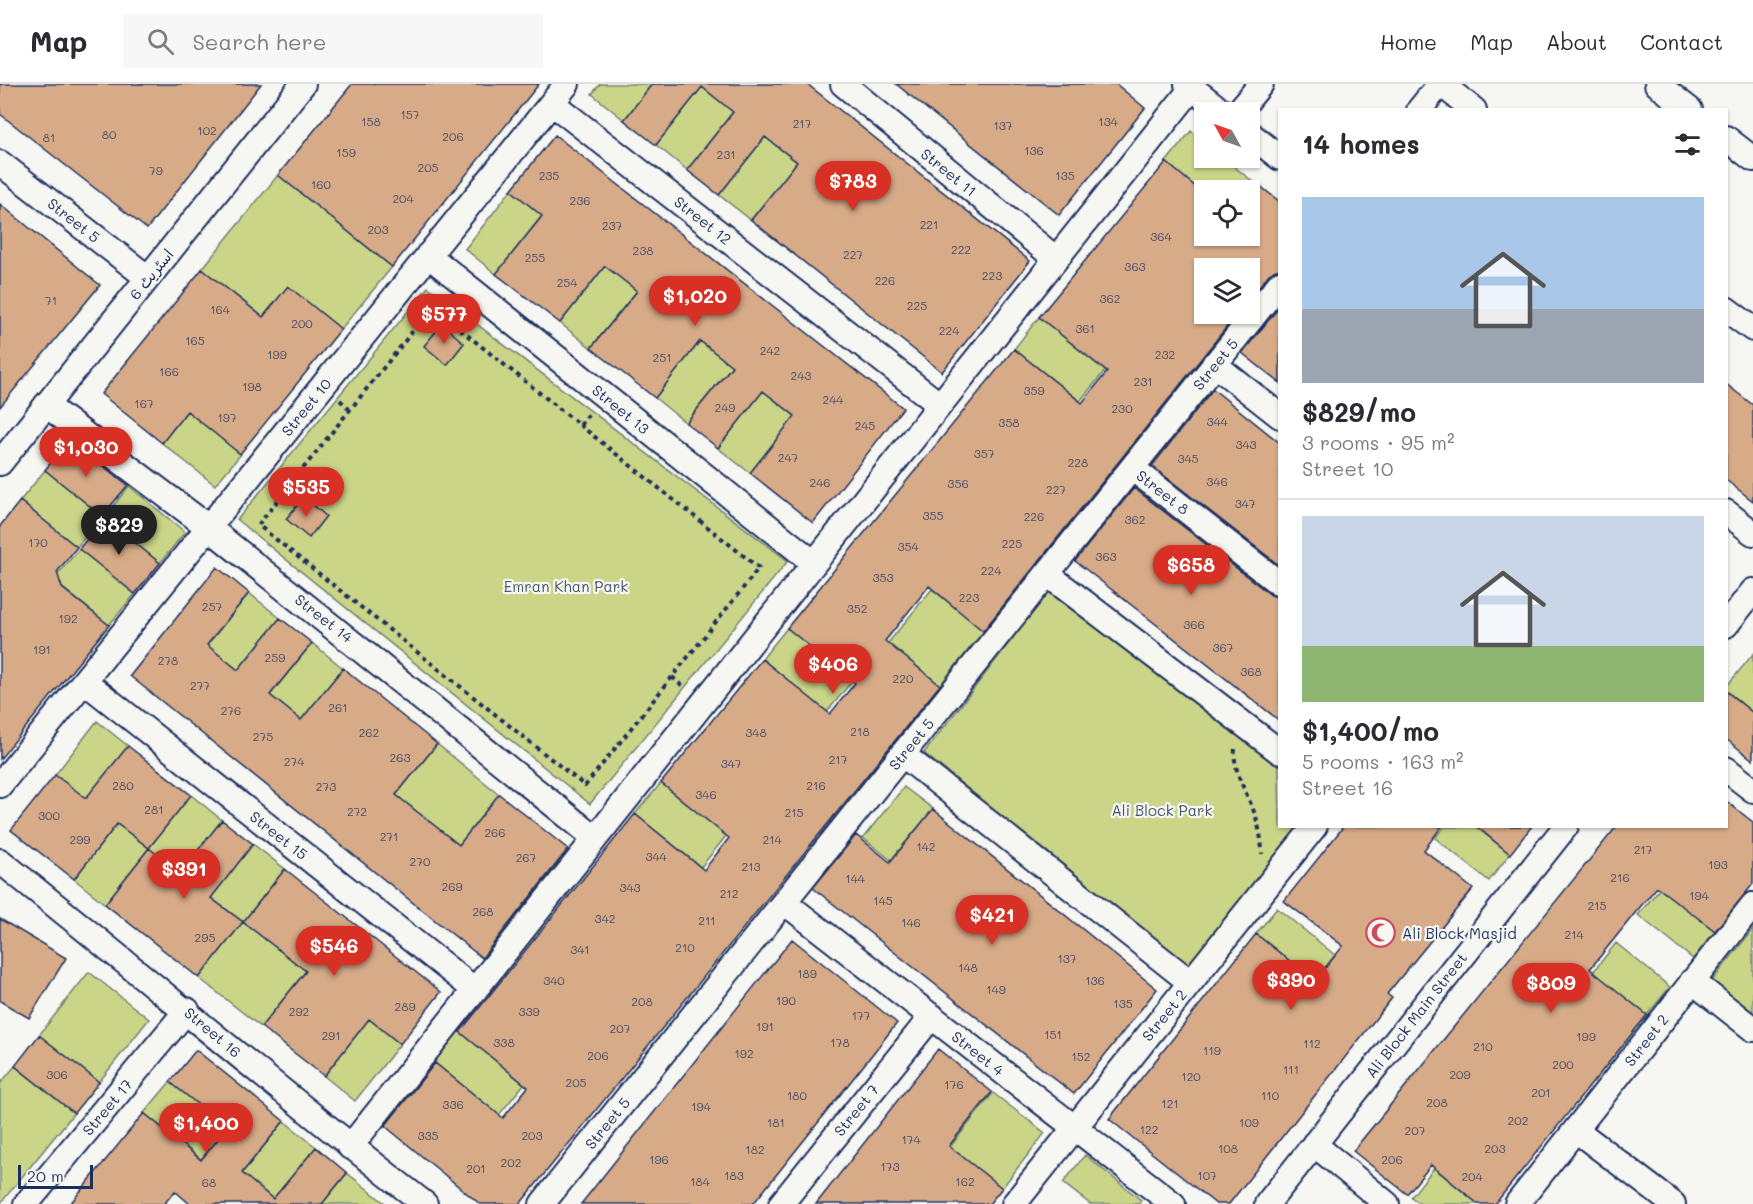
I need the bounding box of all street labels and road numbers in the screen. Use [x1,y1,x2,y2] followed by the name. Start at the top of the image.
[917,143,981,201] street label: Street 11
[670,191,736,249] street label: Street 12
[44,193,104,247] street label: Street 5
[124,245,178,303] street label: اسٹریٹ 6
[1188,334,1242,394] street label: Street 5
[277,374,335,440] street label: Street 10
[588,380,654,438] street label: Street 13
[1133,465,1193,519] street label: Street 8
[291,589,357,647] street label: Street 14
[884,714,938,774] street label: Street 5
[246,806,312,864] street label: Street 15
[1361,948,1471,1082] street label: Ali Block Main Street
[1137,985,1191,1045] street label: Street 2
[180,1002,246,1062] street label: Street 16
[1619,1010,1673,1070] street label: Street 2
[948,1026,1008,1080] street label: Street 4
[78,1075,136,1139] street label: Street 17
[829,1080,883,1140] street label: Street 7
[580,1093,634,1153] street label: Street 5

